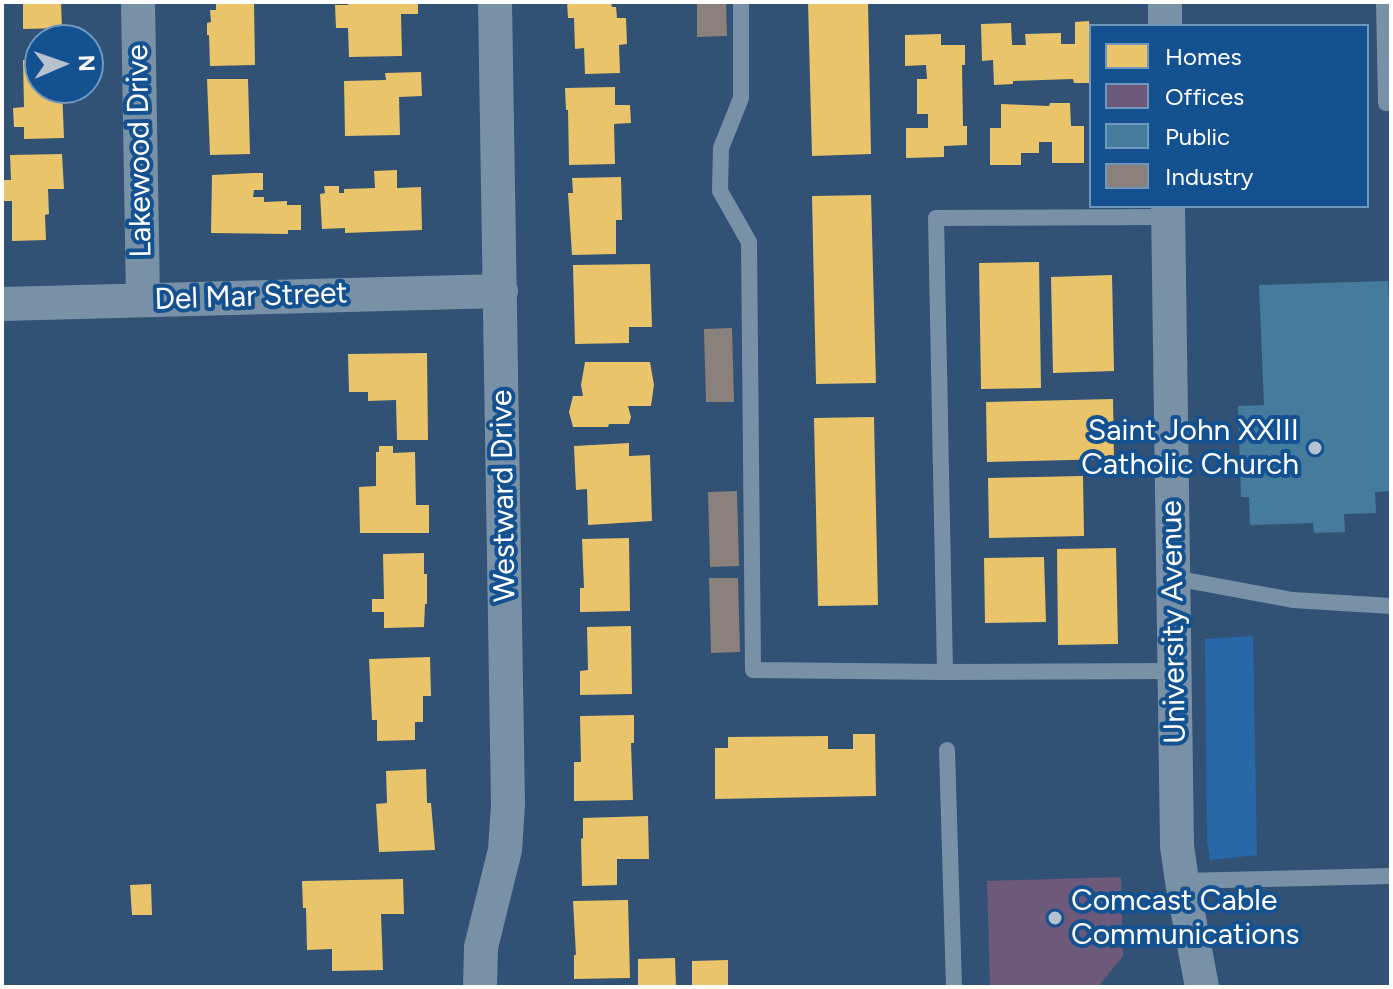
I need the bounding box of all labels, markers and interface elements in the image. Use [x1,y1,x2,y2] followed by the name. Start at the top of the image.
[24,24,104,104] north arrow
[1089,24,1369,208] legend
[1165,42,1242,71] text: Homes
[120,44,160,258] street label: Lakewood Drive
[73,54,100,72] text: N
[1165,82,1244,111] text: Offices
[1165,122,1230,151] text: Public
[1165,162,1253,191] text: Industry
[154,276,348,318] street label: Del Mar Street
[484,390,524,602] street label: Westward Drive
[1081,413,1299,484] place label: Saint John XXIII Catholic Church
[1306,439,1324,457] marker: Saint John XXIII Catholic Church
[1154,500,1194,744] street label: University Avenue
[1071,883,1299,954] place label: Comcast Cable Communications
[1046,909,1064,927] marker: Comcast Cable Communications

